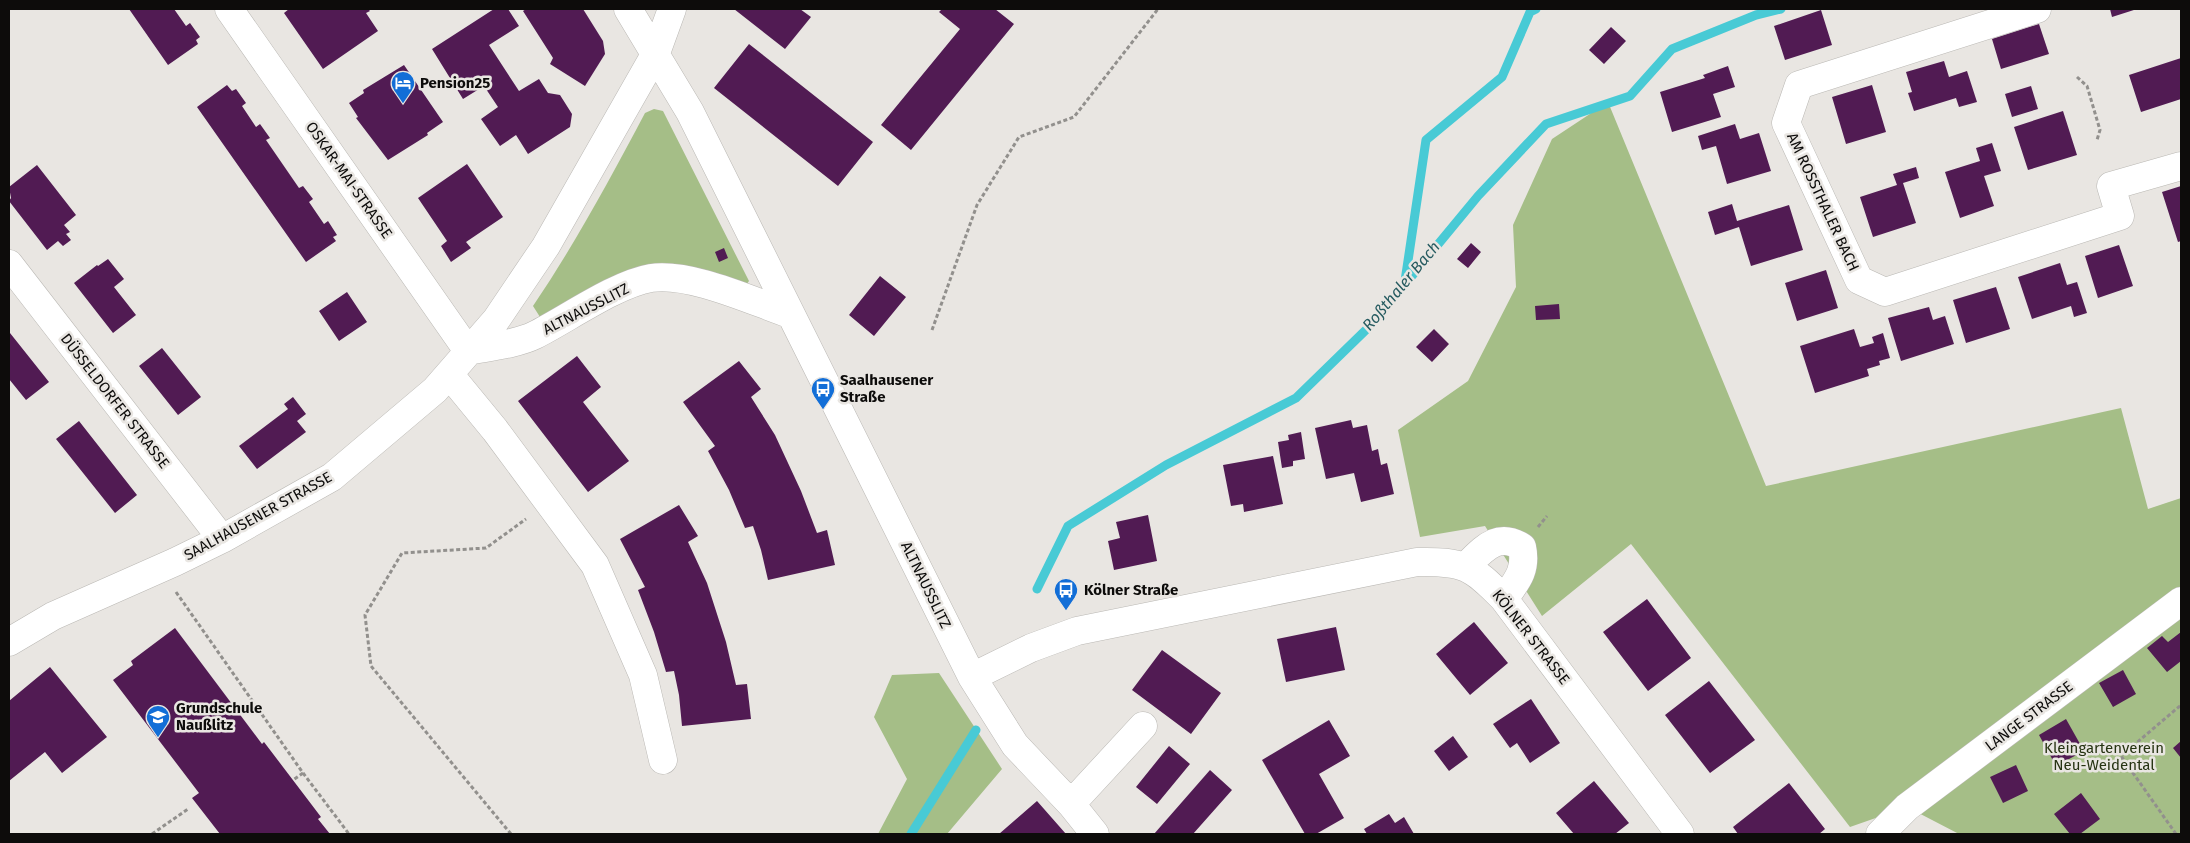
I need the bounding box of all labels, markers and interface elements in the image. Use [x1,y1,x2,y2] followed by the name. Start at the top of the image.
[390,70,416,104] hotel icon: Pension25
[420,74,490,92] place label: Pension25
[302,118,396,242] street label: OSKAR-MAI-STRASSE
[1783,130,1863,274] street label: AM ROSSTHALER BACH
[1358,238,1444,334] water label: Roßthaler Bach
[540,279,632,338] street label: ALTNAUSSLITZ
[57,330,173,472] street label: DÜSSELDORFER STRASSE
[840,371,934,406] place label: Saalhausener Straße
[810,376,836,410] bus stop icon: Saalhausener Straße
[181,468,335,564] street label: SAALHAUSENER STRASSE
[897,539,955,632] street label: ALTNAUSSLITZ
[1053,577,1079,611] bus stop icon: Kölner Straße
[1084,581,1178,599] place label: Kölner Straße
[1488,586,1574,688] street label: KÖLNER STRASSE
[1982,677,2076,755] street label: LANGE STRASSE
[176,699,262,734] place label: Grundschule Naußlitz
[145,704,171,738] school or university icon: Grundschule Naußlitz
[2044,739,2164,774] park label: Kleingartenverein Neu-Weidental

